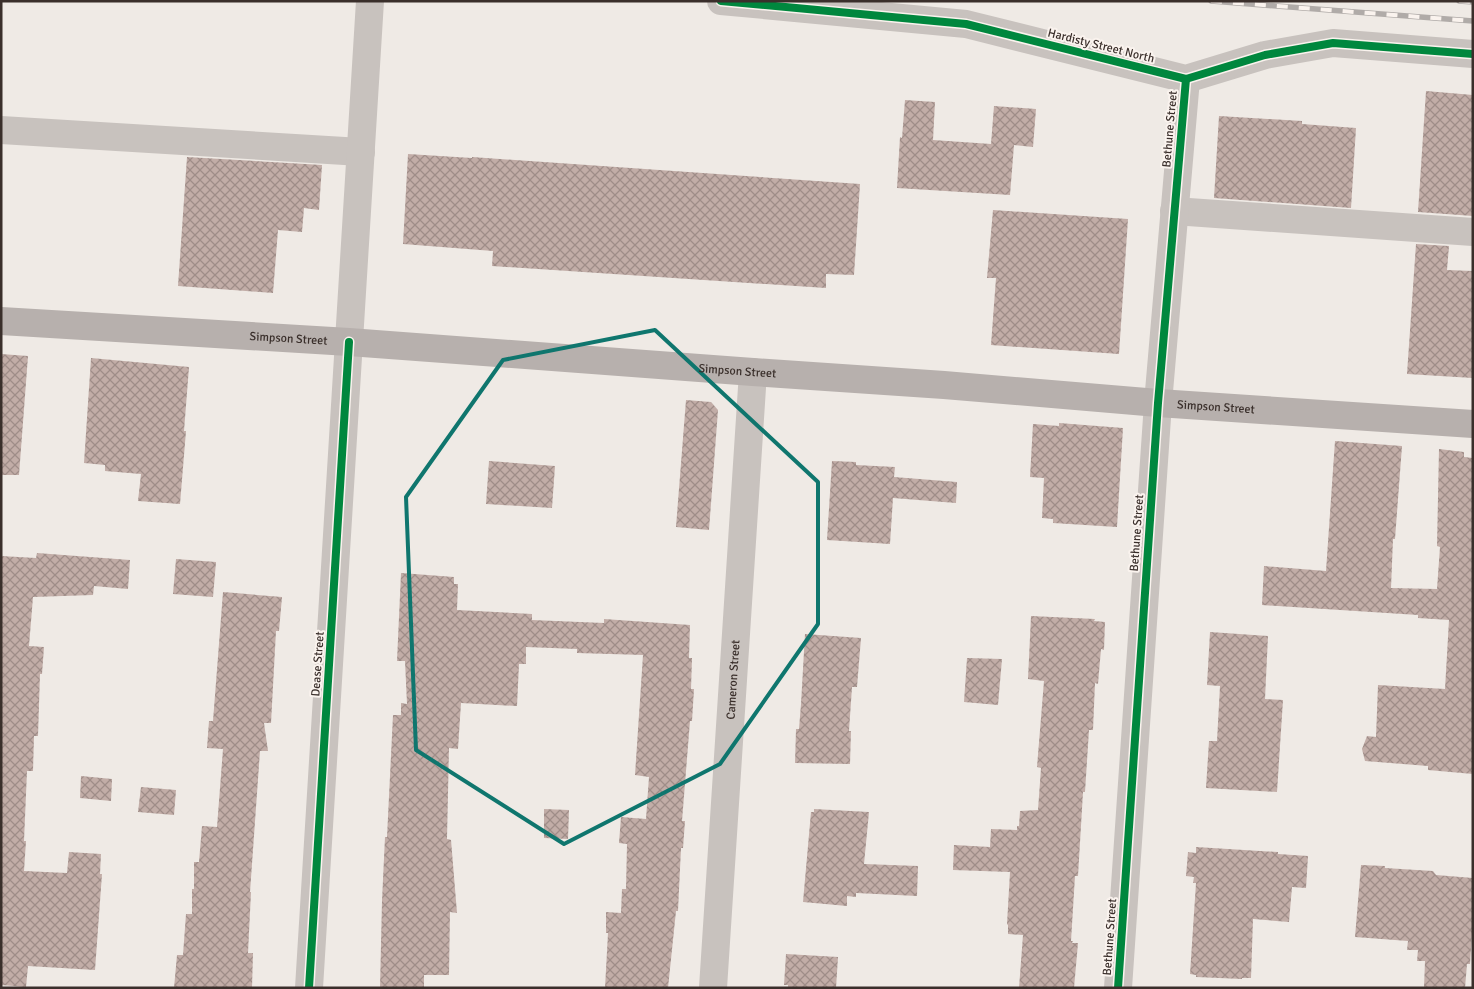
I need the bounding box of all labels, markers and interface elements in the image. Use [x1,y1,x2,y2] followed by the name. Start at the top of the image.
[1046,25,1156,67] street label: Hardisty Street North
[1159,90,1181,168] street label: Bethune Street
[249,329,328,348] street label: Simpson Street
[698,360,777,381] street label: Simpson Street
[1177,397,1255,417] street label: Simpson Street
[1127,494,1147,572] street label: Bethune Street
[308,631,328,697] street label: Dease Street
[723,639,743,720] street label: Cameron Street
[1100,898,1120,976] street label: Bethune Street

